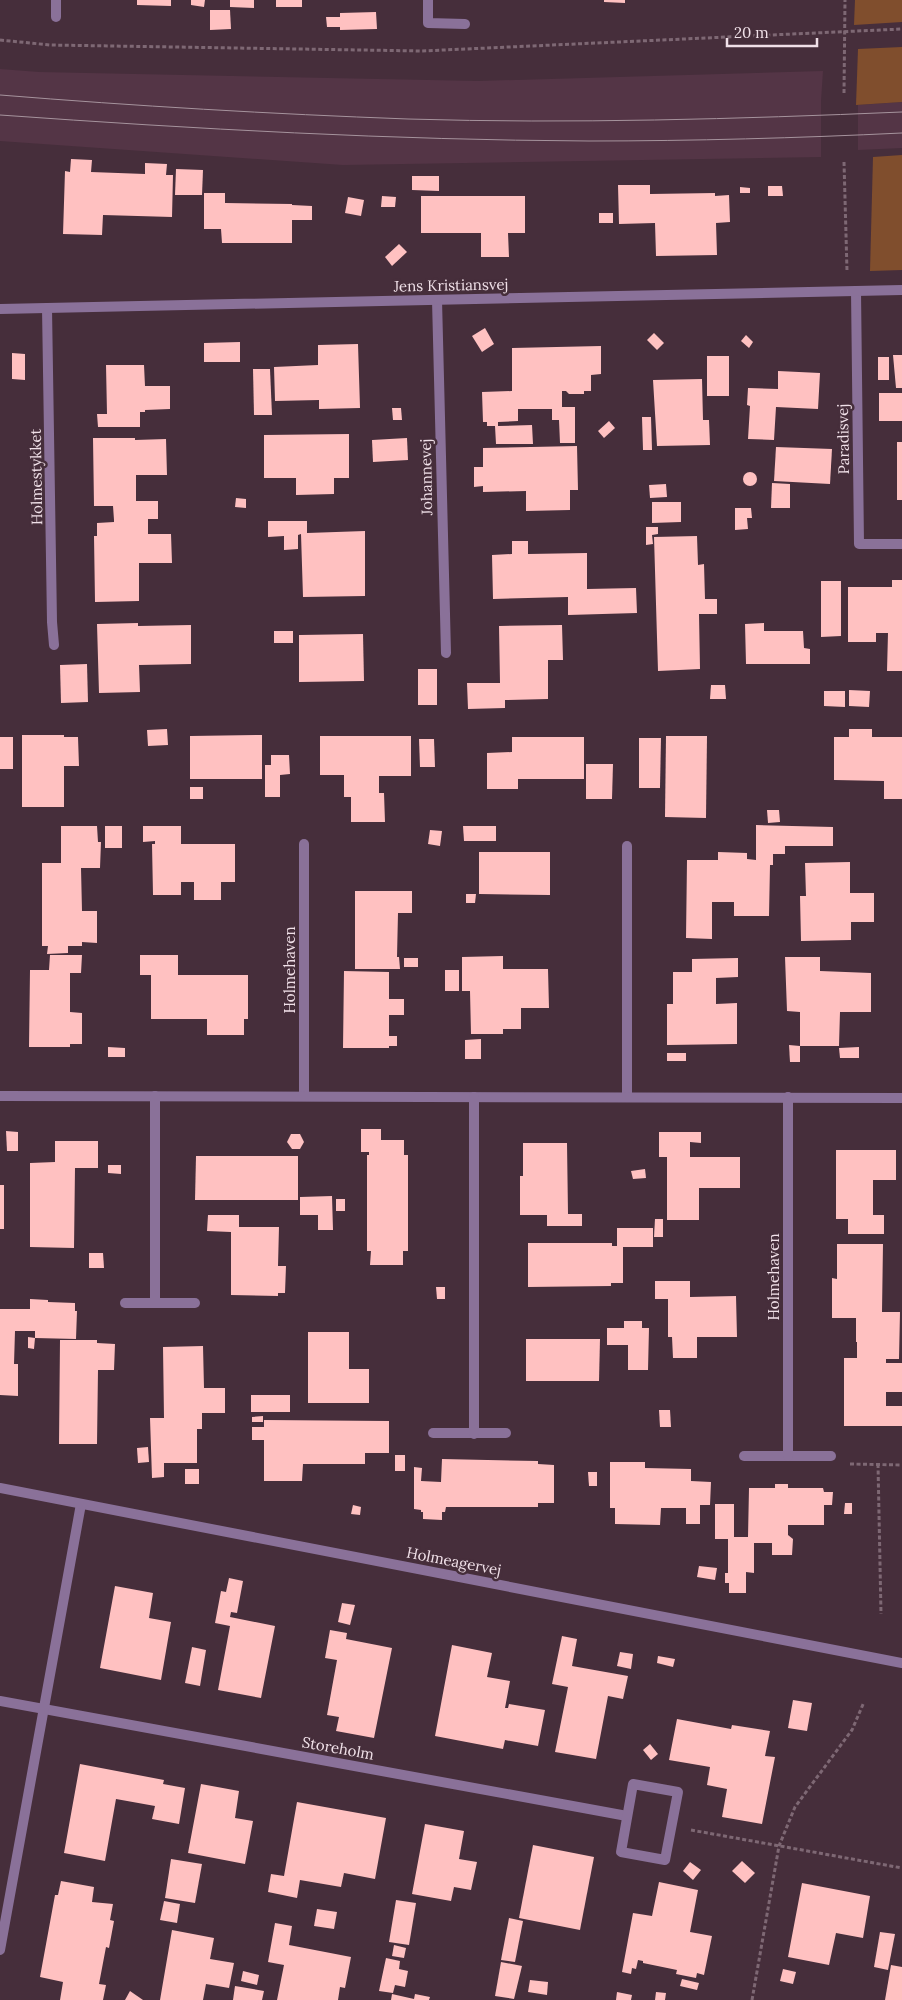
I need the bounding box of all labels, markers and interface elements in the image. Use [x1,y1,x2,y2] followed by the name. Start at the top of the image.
[727,15,817,47] scale bar
[734,23,769,42] text: 20 m
[392,274,509,296] street label: Jens Kristiansvej
[833,404,853,474] street label: Paradisvej
[26,429,46,525] street label: Holmestykket
[416,438,436,517] street label: Johannevej
[280,926,299,1014] street label: Holmehaven
[764,1233,783,1321] street label: Holmehaven
[405,1543,503,1579] street label: Holmeagervej
[301,1732,375,1764] street label: Storeholm

